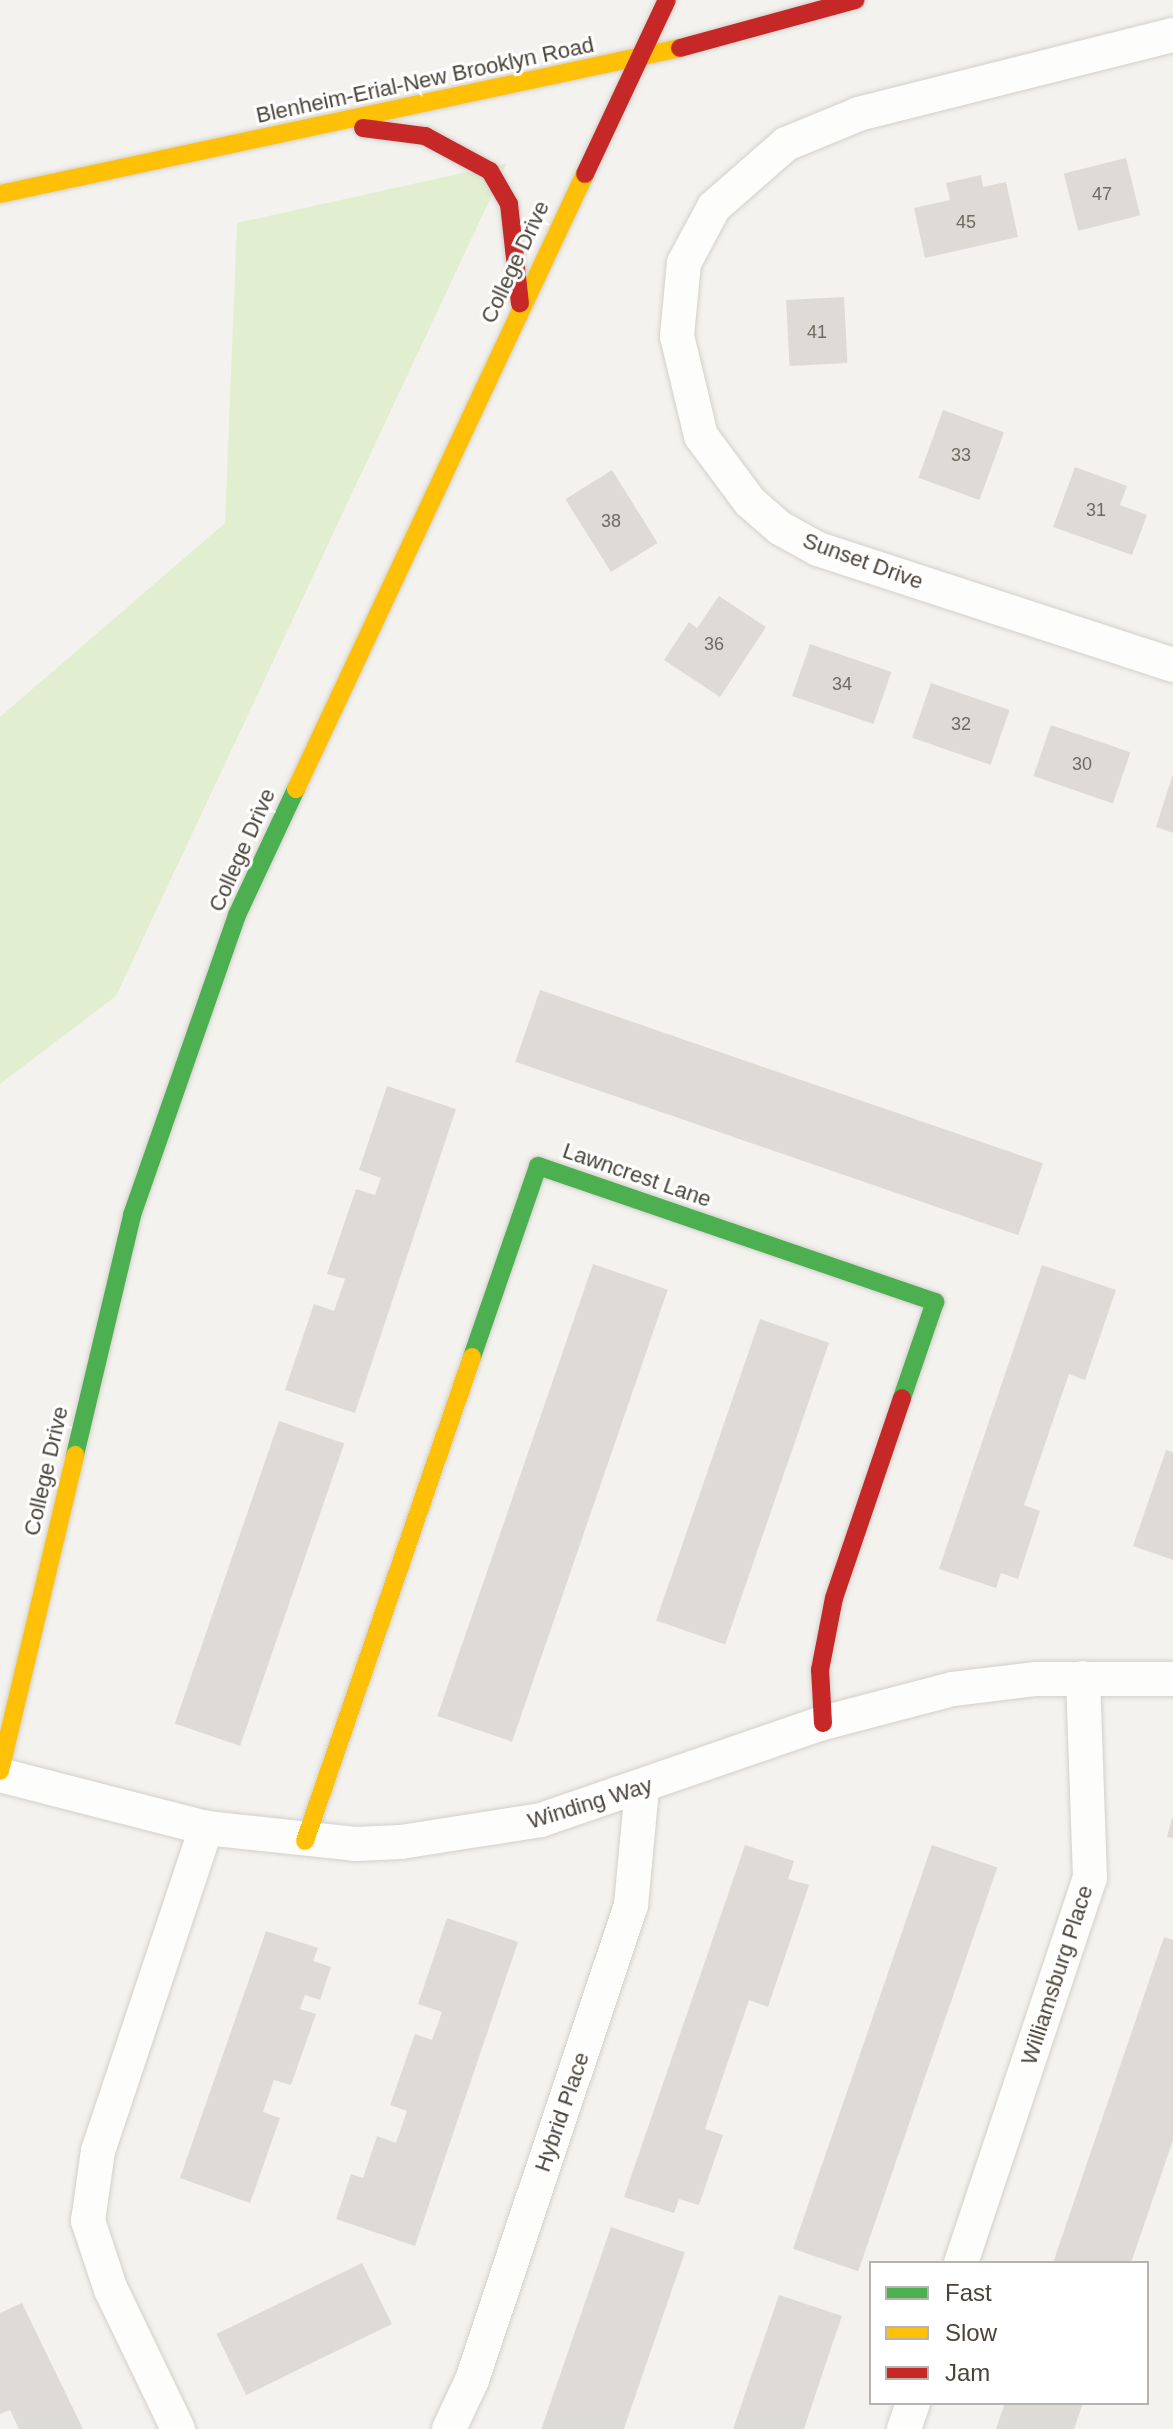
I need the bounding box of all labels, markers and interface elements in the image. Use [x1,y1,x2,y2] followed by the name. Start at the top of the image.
[254,31,596,129] street label: Blenheim-Erial-New Brooklyn Road
[1092,183,1112,205] house number: 47
[475,197,555,327] street label: College Drive
[956,211,976,233] house number: 45
[807,321,827,343] house number: 41
[951,444,971,466] house number: 33
[1086,499,1106,521] house number: 31
[601,510,621,532] house number: 38
[799,527,927,595] street label: Sunset Drive
[704,633,724,655] house number: 36
[832,673,852,695] house number: 34
[951,713,971,735] house number: 32
[1072,753,1092,775] house number: 30
[203,784,281,916] street label: College Drive
[559,1137,715,1213] street label: Lawncrest Lane
[18,1404,74,1538] street label: College Drive
[525,1772,655,1834] street label: Winding Way
[1016,1882,1098,2068] street label: Williamsburg Place
[529,2049,595,2175] street label: Hybrid Place
[869,2261,1149,2405] legend
[945,2279,992,2306] text: Fast
[945,2319,997,2346] text: Slow
[945,2359,990,2386] text: Jam

